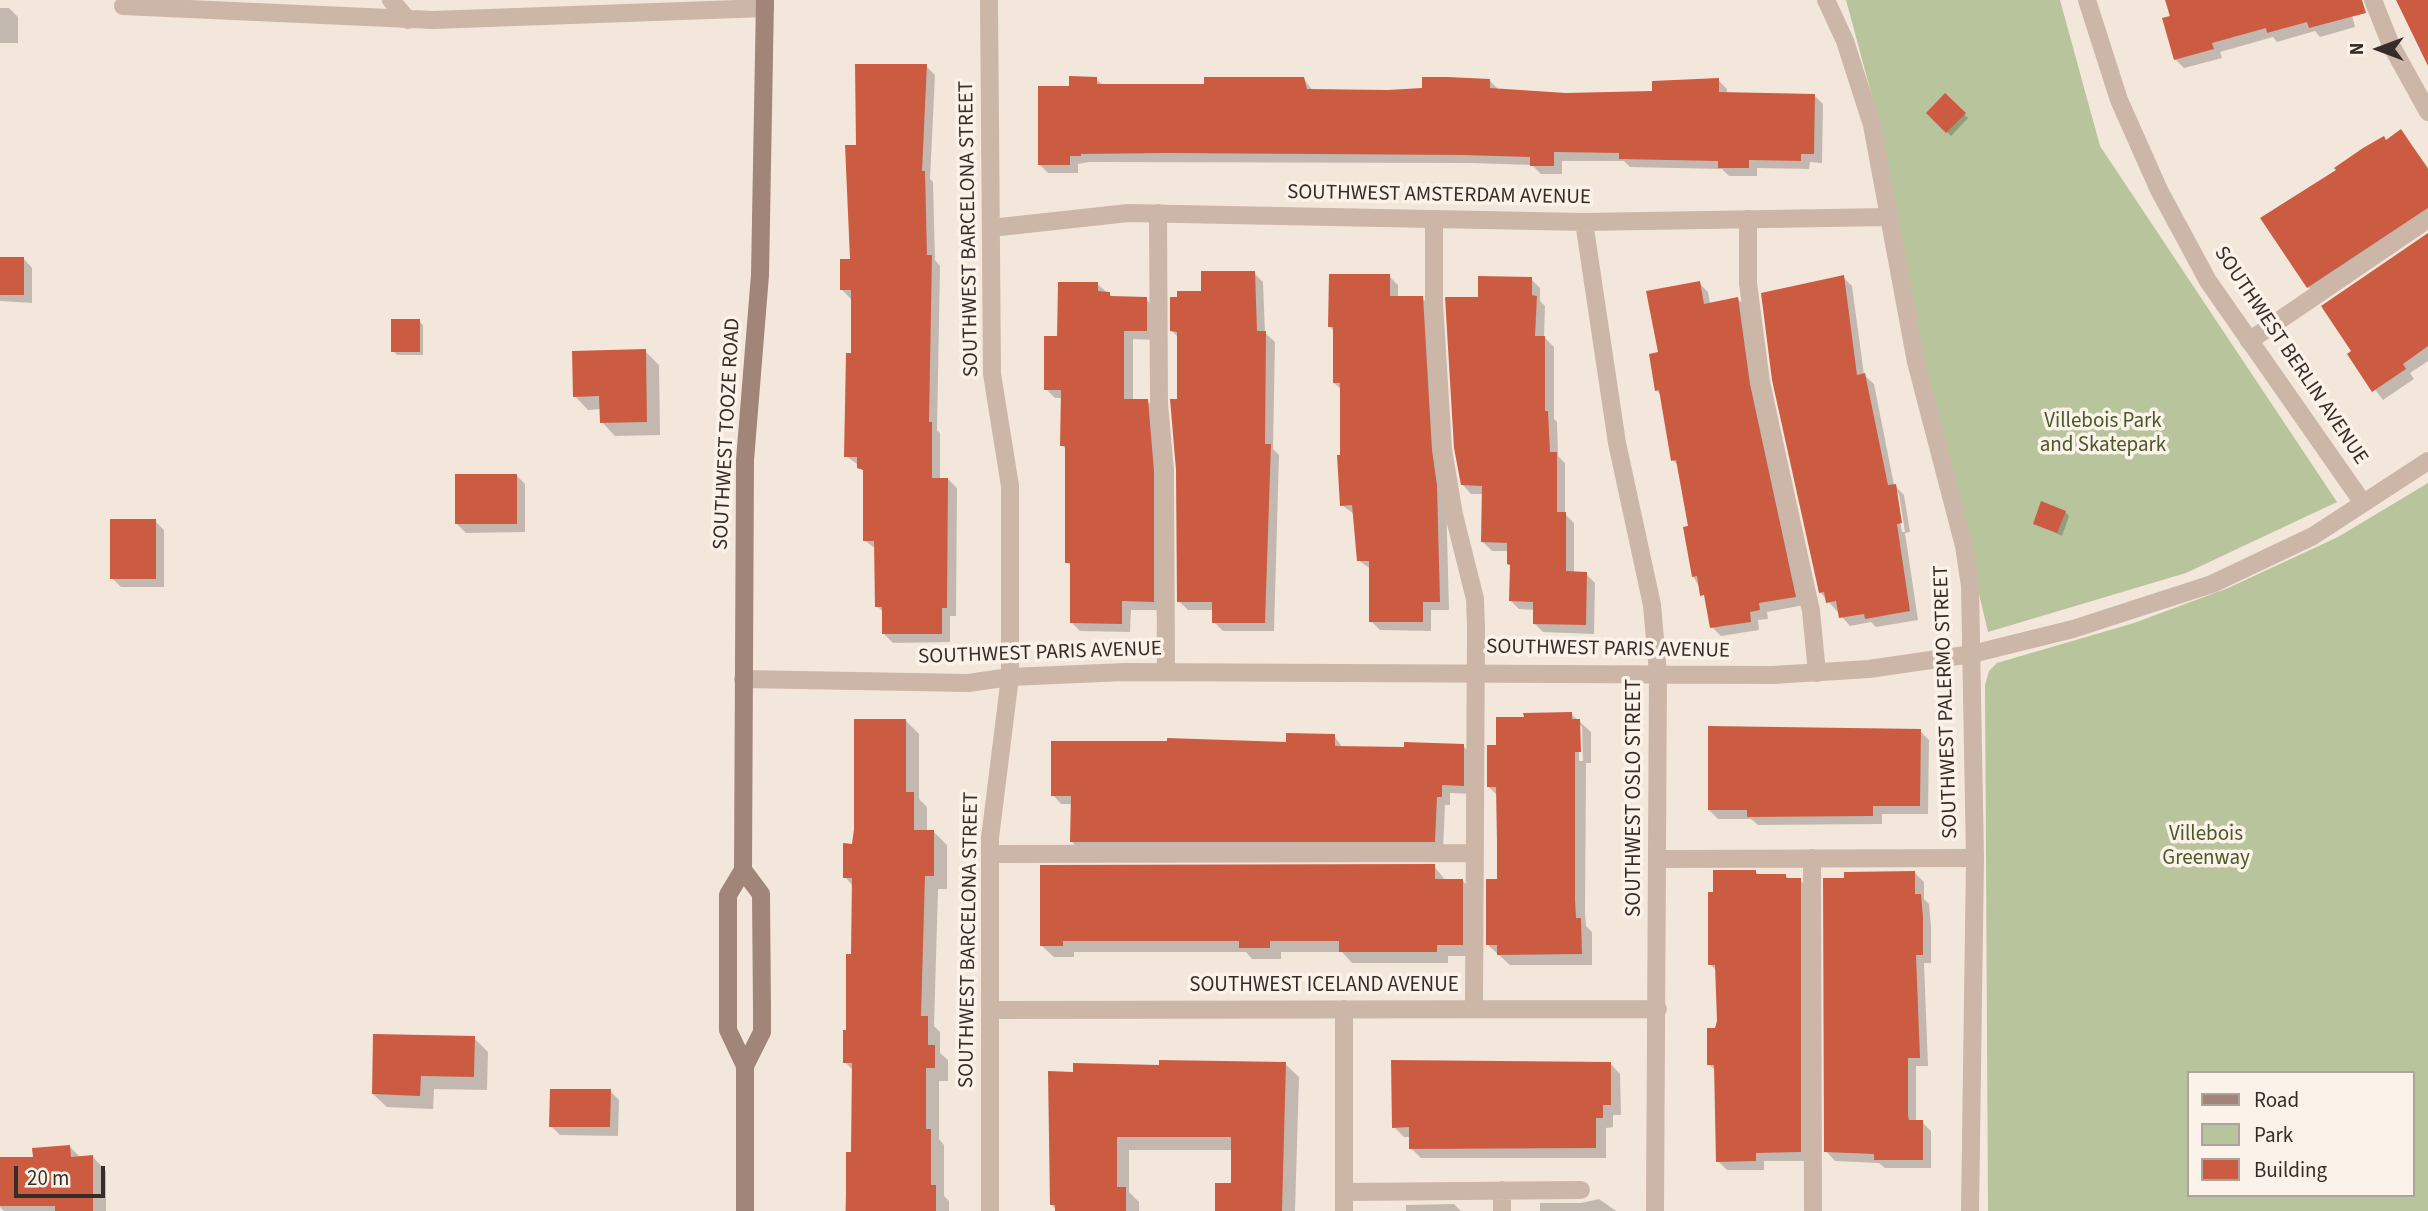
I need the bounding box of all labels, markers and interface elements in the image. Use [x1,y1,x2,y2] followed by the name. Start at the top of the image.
[2344,14,2414,84] north arrow
[2344,43,2371,55] text: N
[955,81,985,377] street label: SOUTHWEST BARCELONA STREET
[1287,181,1591,211] street label: SOUTHWEST AMSTERDAM AVENUE
[2208,242,2372,470] street label: SOUTHWEST BERLIN AVENUE
[709,317,747,551] street label: SOUTHWEST TOOZE ROAD
[2040,409,2166,459] park label: Villebois Park and Skatepark
[1930,565,1964,839] street label: SOUTHWEST PALERMO STREET
[1486,635,1730,665] street label: SOUTHWEST PARIS AVENUE
[918,637,1162,671] street label: SOUTHWEST PARIS AVENUE
[1622,679,1648,917] street label: SOUTHWEST OSLO STREET
[955,792,985,1088] street label: SOUTHWEST BARCELONA STREET
[2162,822,2250,872] park label: Villebois Greenway
[1189,973,1459,999] street label: SOUTHWEST ICELAND AVENUE
[2186,1071,2414,1197] legend
[2254,1085,2299,1115] text: Road
[2254,1120,2293,1150] text: Park
[18,1152,108,1196] scale bar
[2254,1155,2327,1185] text: Building
[27,1163,69,1193] text: 20 m

